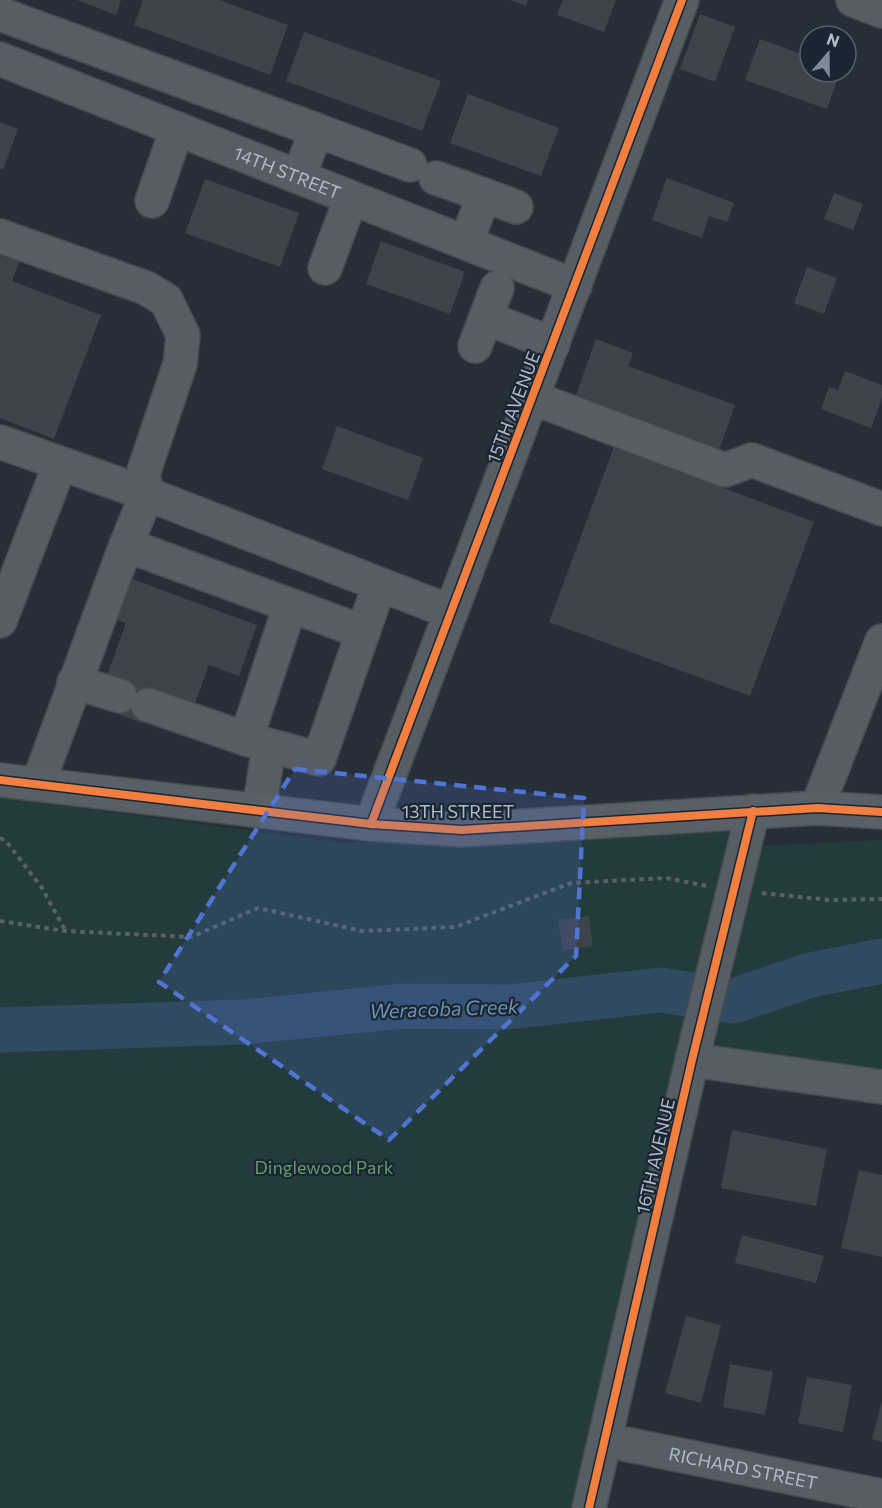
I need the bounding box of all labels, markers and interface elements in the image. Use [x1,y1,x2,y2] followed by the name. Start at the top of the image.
[798,24,858,84] north arrow
[824,28,842,50] text: N
[231,141,344,203] street label: 14TH STREET
[482,348,544,466] street label: 15TH AVENUE
[402,800,514,822] street label: 13TH STREET
[369,993,520,1023] water label: Weracoba Creek
[631,1096,679,1216] street label: 16TH AVENUE
[255,1156,394,1178] park label: Dinglewood Park
[667,1442,819,1494] street label: RICHARD STREET

